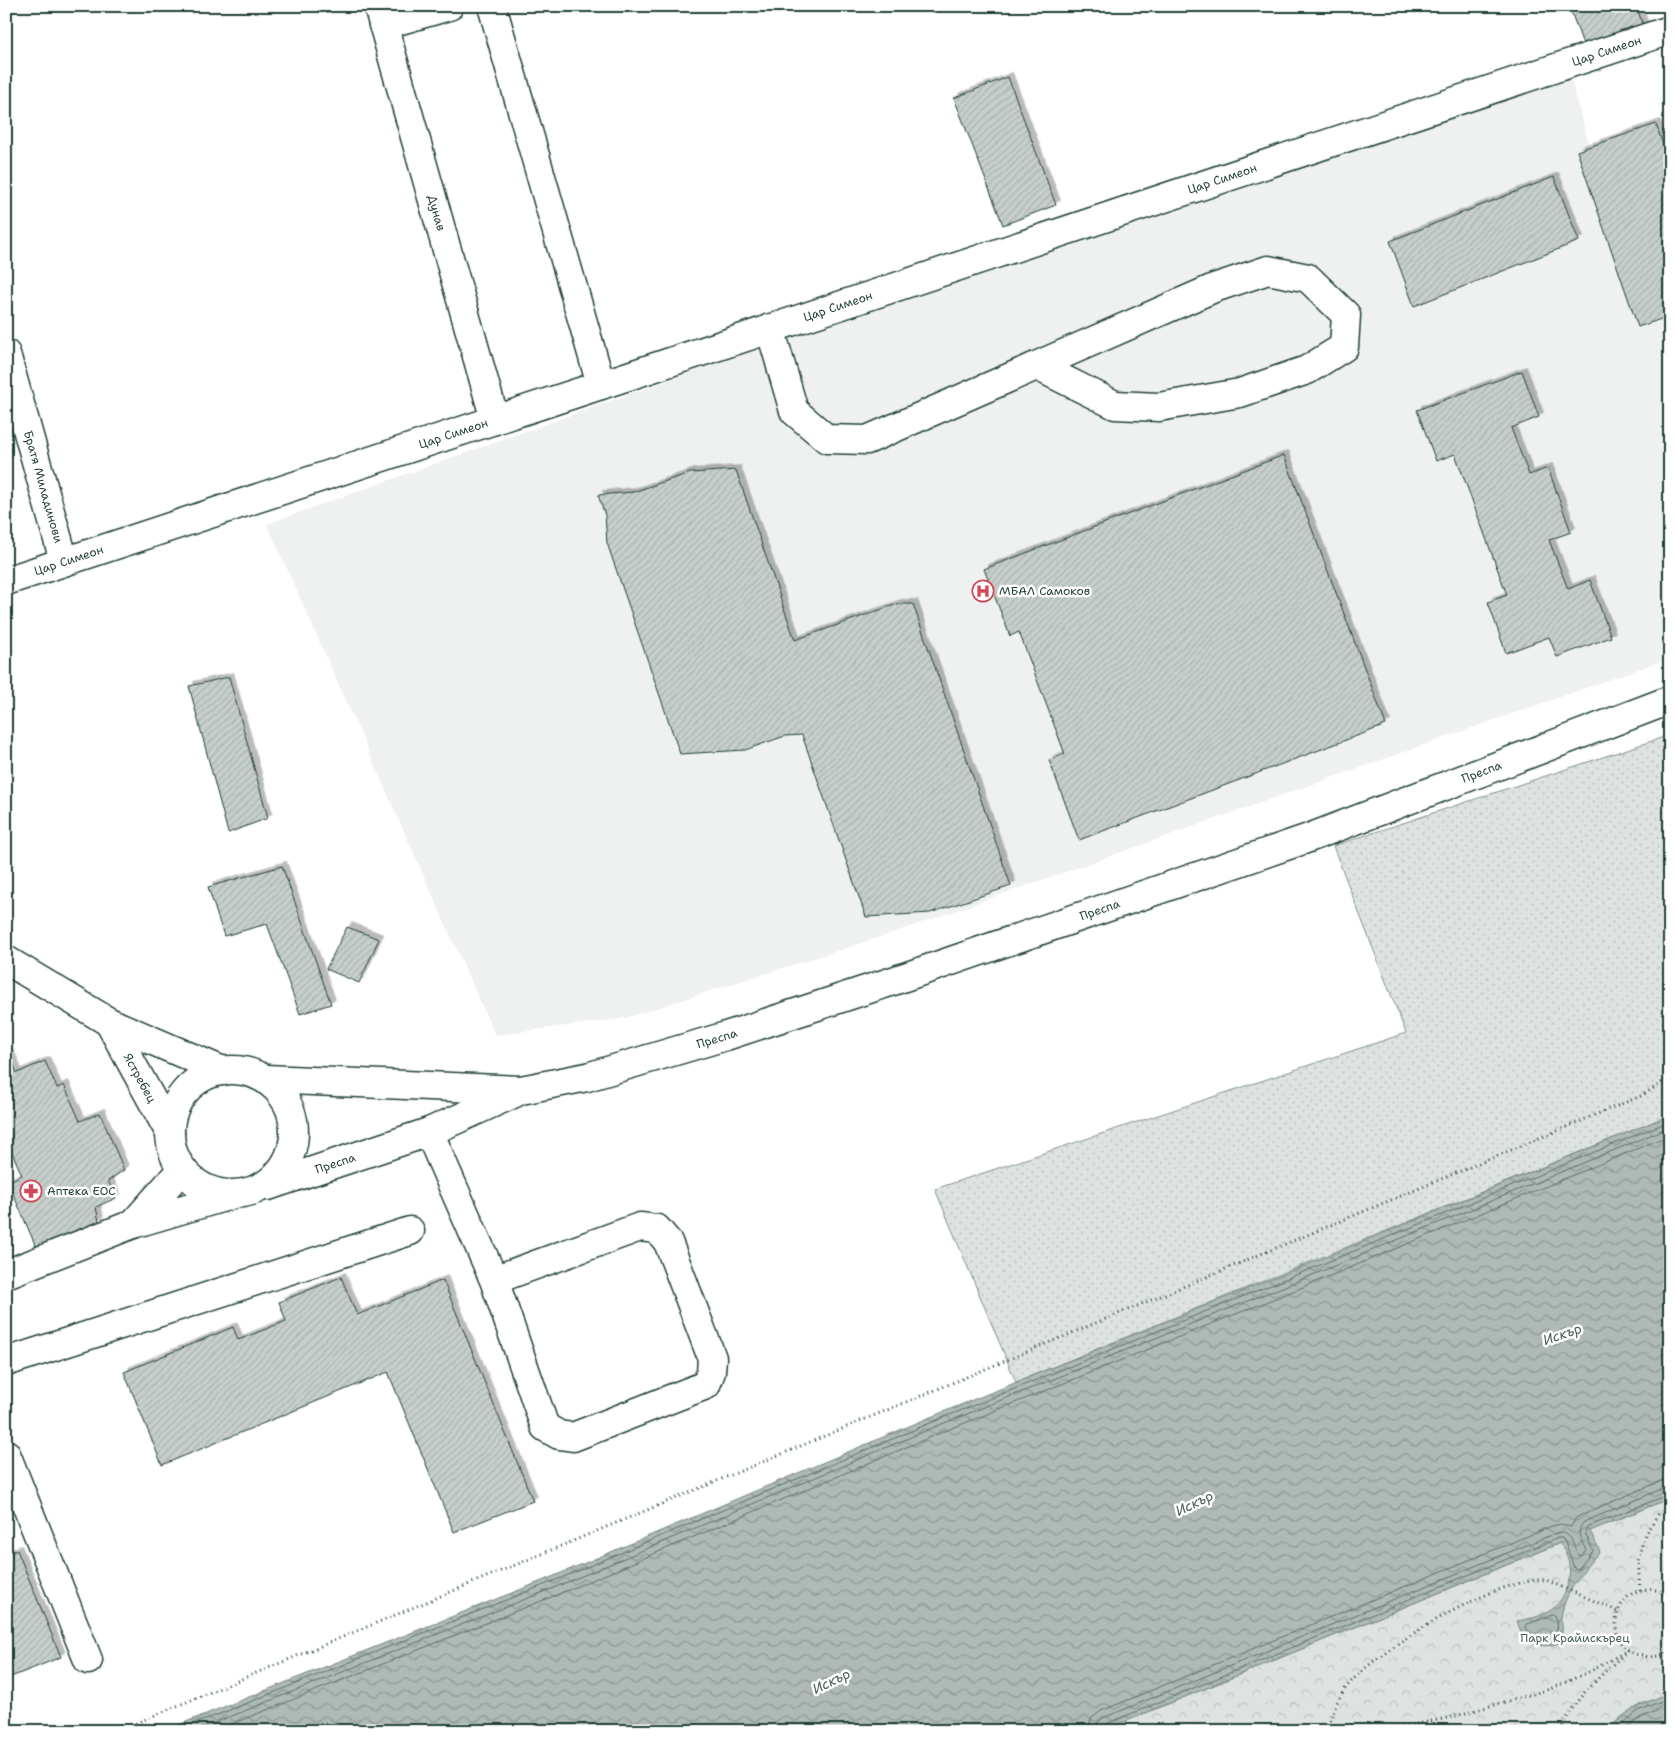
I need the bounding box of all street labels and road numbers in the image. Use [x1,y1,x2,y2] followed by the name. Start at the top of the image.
[1570,32,1643,70] street label: Цар Симеон
[1185,160,1259,198] street label: Цар Симеон
[424,193,449,233] street label: Дунав
[801,287,875,325] street label: Цар Симеон
[417,415,490,453] street label: Цар Симеон
[20,429,67,545] street label: Братя Миладинови
[32,541,105,579] street label: Цар Симеон
[1459,757,1504,787] street label: Преспа
[1078,895,1123,924] street label: Преспа
[695,1025,740,1052] street label: Преспа
[120,1051,160,1106] street label: Ястребец
[313,1149,358,1178] street label: Преспа

